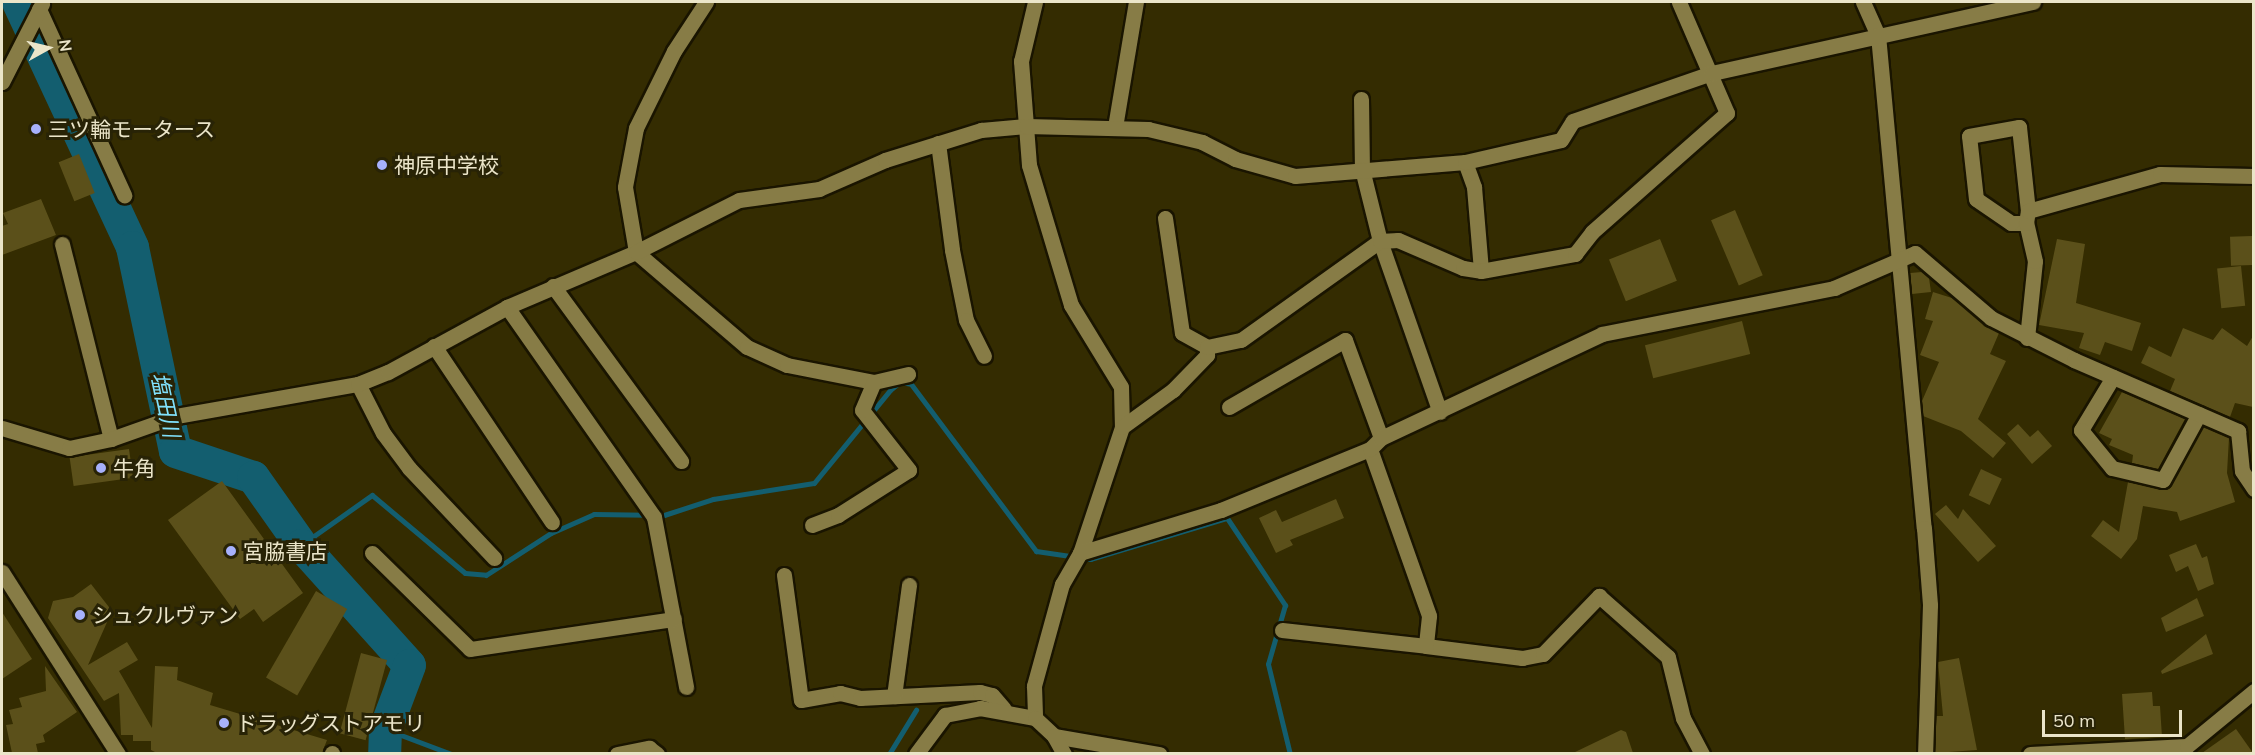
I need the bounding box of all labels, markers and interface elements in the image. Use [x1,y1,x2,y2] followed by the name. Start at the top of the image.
[18,18,78,78] north arrow
[55,38,77,53] text: N
[48,116,216,142] place label: 三ツ輪モータース
[29,122,43,136] marker: 三ツ輪モータース
[394,152,499,178] place label: 神原中学校
[375,158,389,172] marker: 神原中学校
[145,370,185,440] water label: 塩田川
[113,455,155,481] place label: 牛角
[94,461,108,475] marker: 牛角
[243,538,327,564] place label: 宮脇書店
[224,544,238,558] marker: 宮脇書店
[92,602,239,628] place label: シュクルヴァン
[73,608,87,622] marker: シュクルヴァン
[2045,698,2184,736] scale bar
[2053,709,2095,732] text: 50 m
[236,710,425,736] place label: ドラッグストアモリ
[217,716,231,730] marker: ドラッグストアモリ

